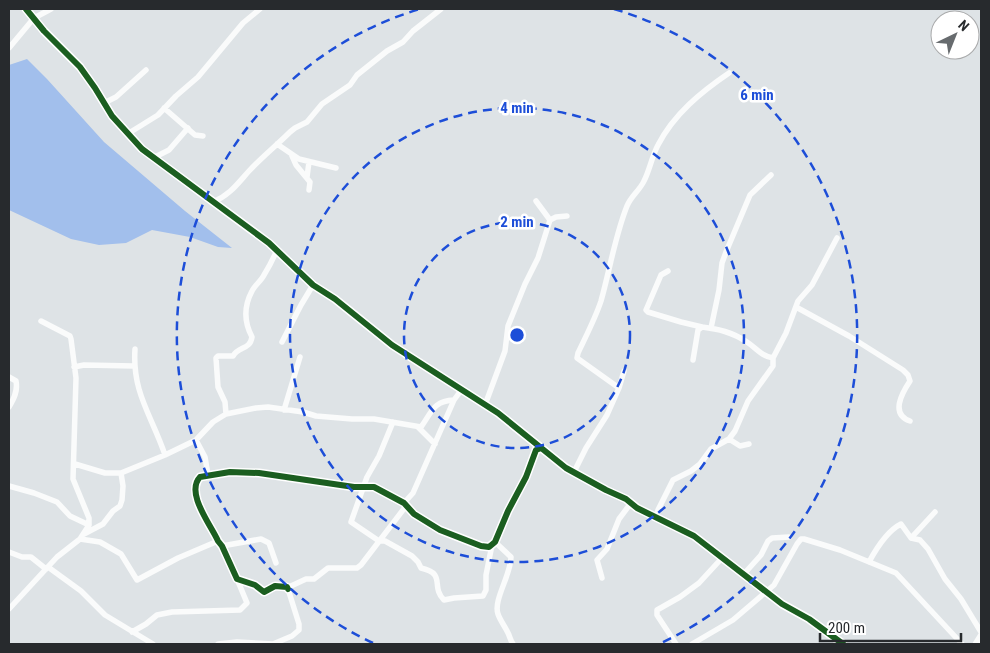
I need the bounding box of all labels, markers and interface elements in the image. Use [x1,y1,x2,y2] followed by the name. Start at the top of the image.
[930,10,980,60] north arrow
[955,17,972,34] text: N
[740,86,774,104] text: 6 min
[500,99,534,117] text: 4 min
[500,213,534,231] text: 2 min
[508,326,526,344] centre of rings
[820,610,961,642] scale bar
[828,619,865,637] text: 200 m

